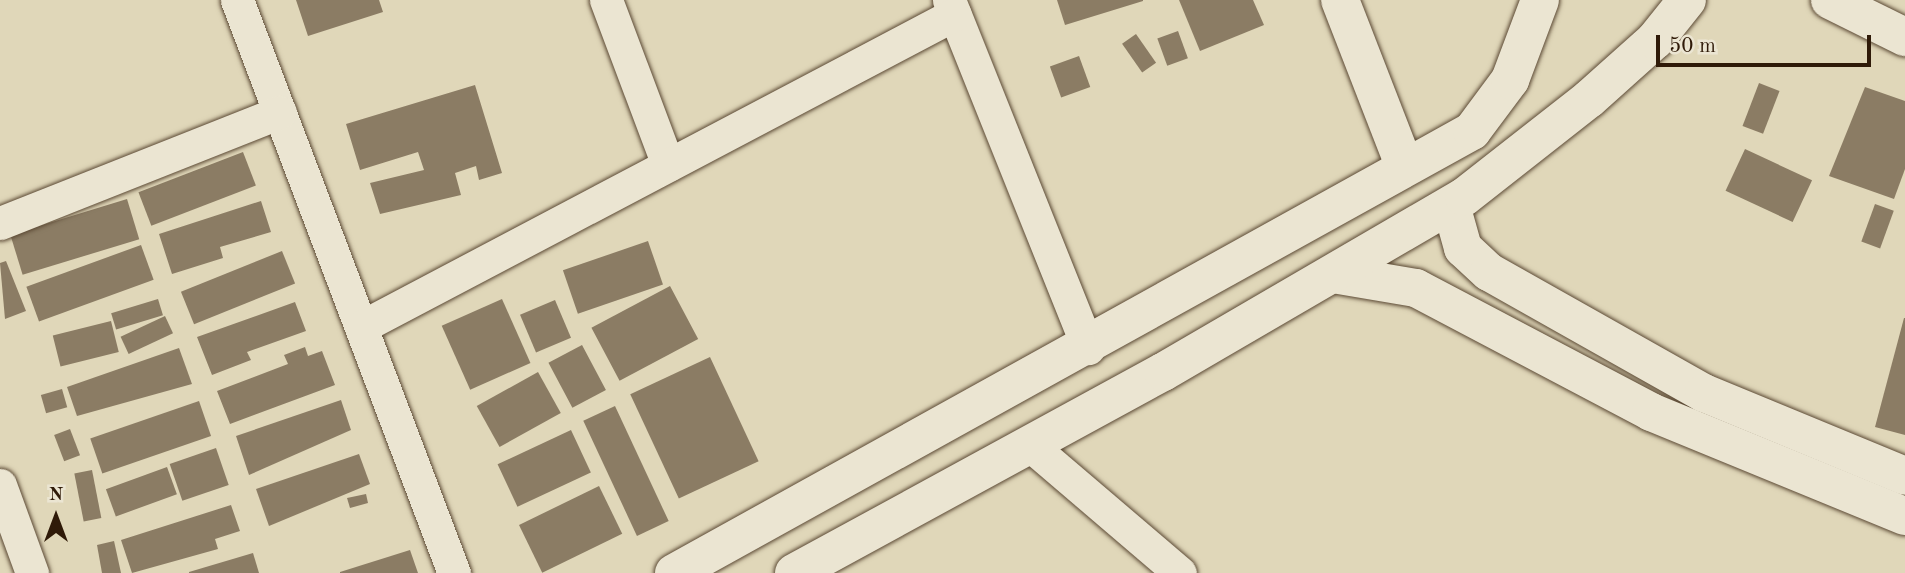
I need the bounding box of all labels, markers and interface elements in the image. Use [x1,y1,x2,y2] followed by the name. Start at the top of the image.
[1660,21,1875,65] scale bar
[1669,36,1716,57] text: 50 m
[21,482,91,552] north arrow
[49,486,63,505] text: N

